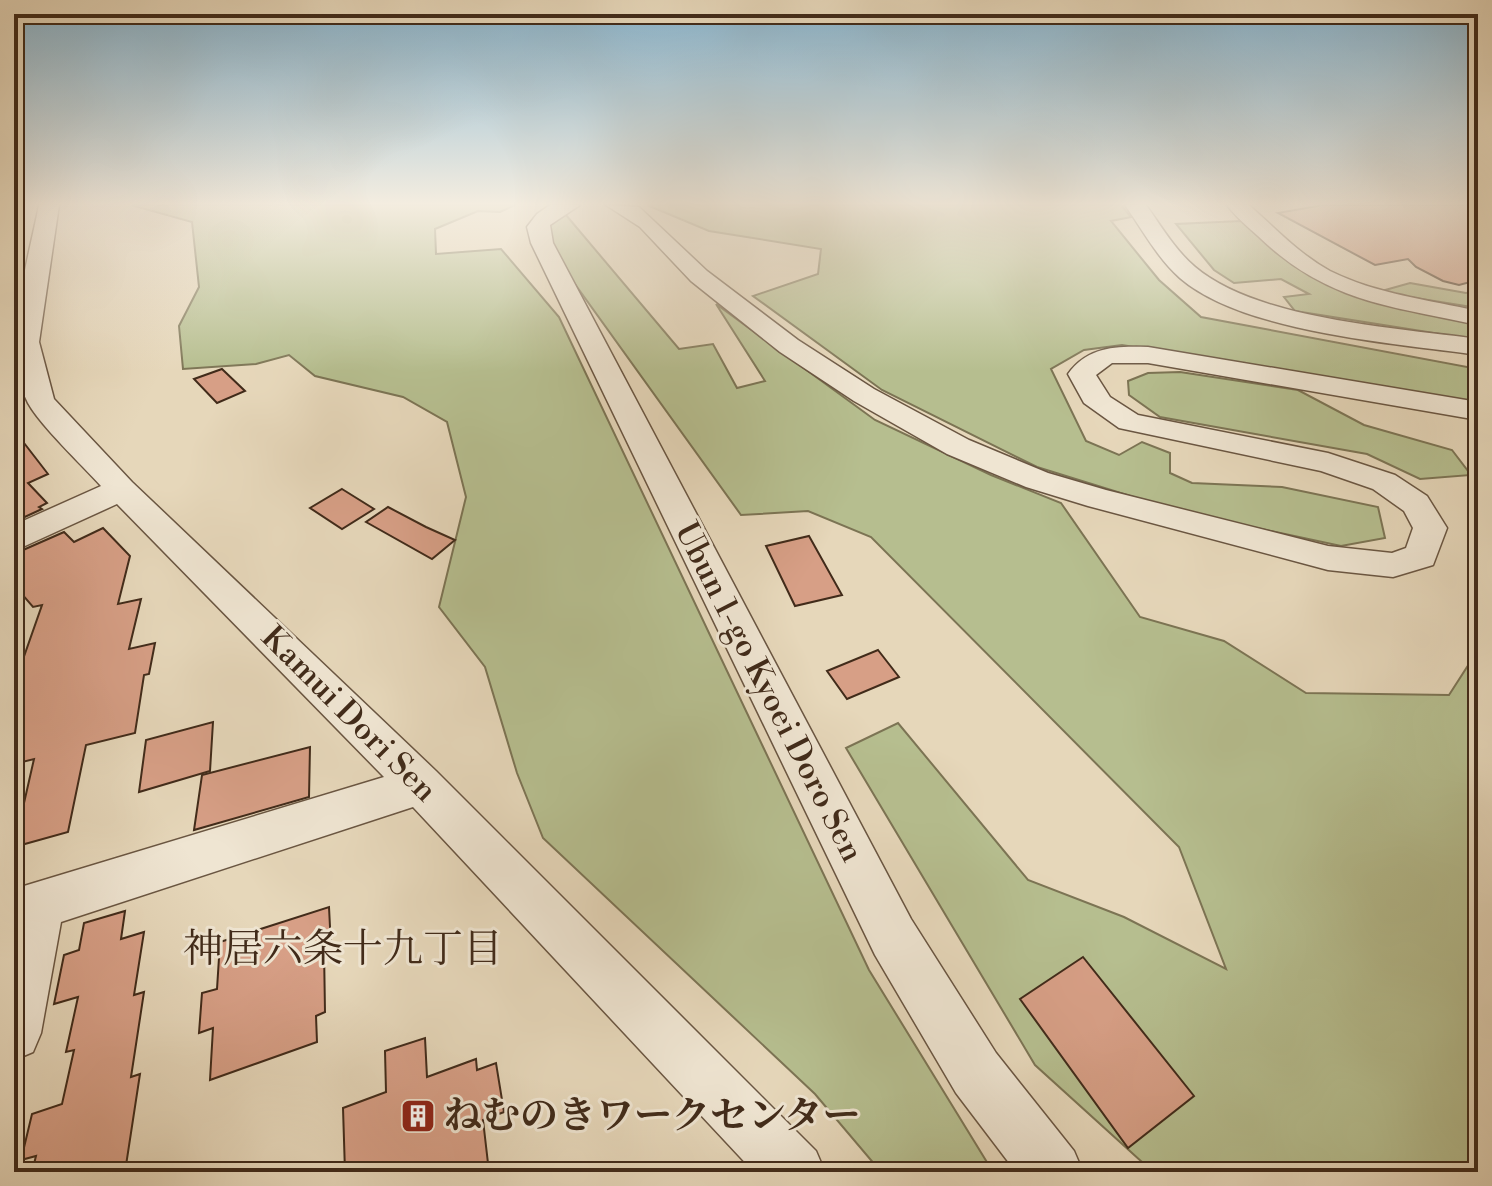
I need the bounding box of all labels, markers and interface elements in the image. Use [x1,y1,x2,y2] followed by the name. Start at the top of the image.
[666,515,872,869] street label: Ubun 1-go Kyoei Doro Sen
[253,618,445,810] street label: Kamui Dori Sen
[183,925,503,975] district label: 神居六条十九丁目
[444,1093,860,1140] place label: ねむのきワークセンター
[399,1097,437,1135] building icon: ねむのきワークセンター

